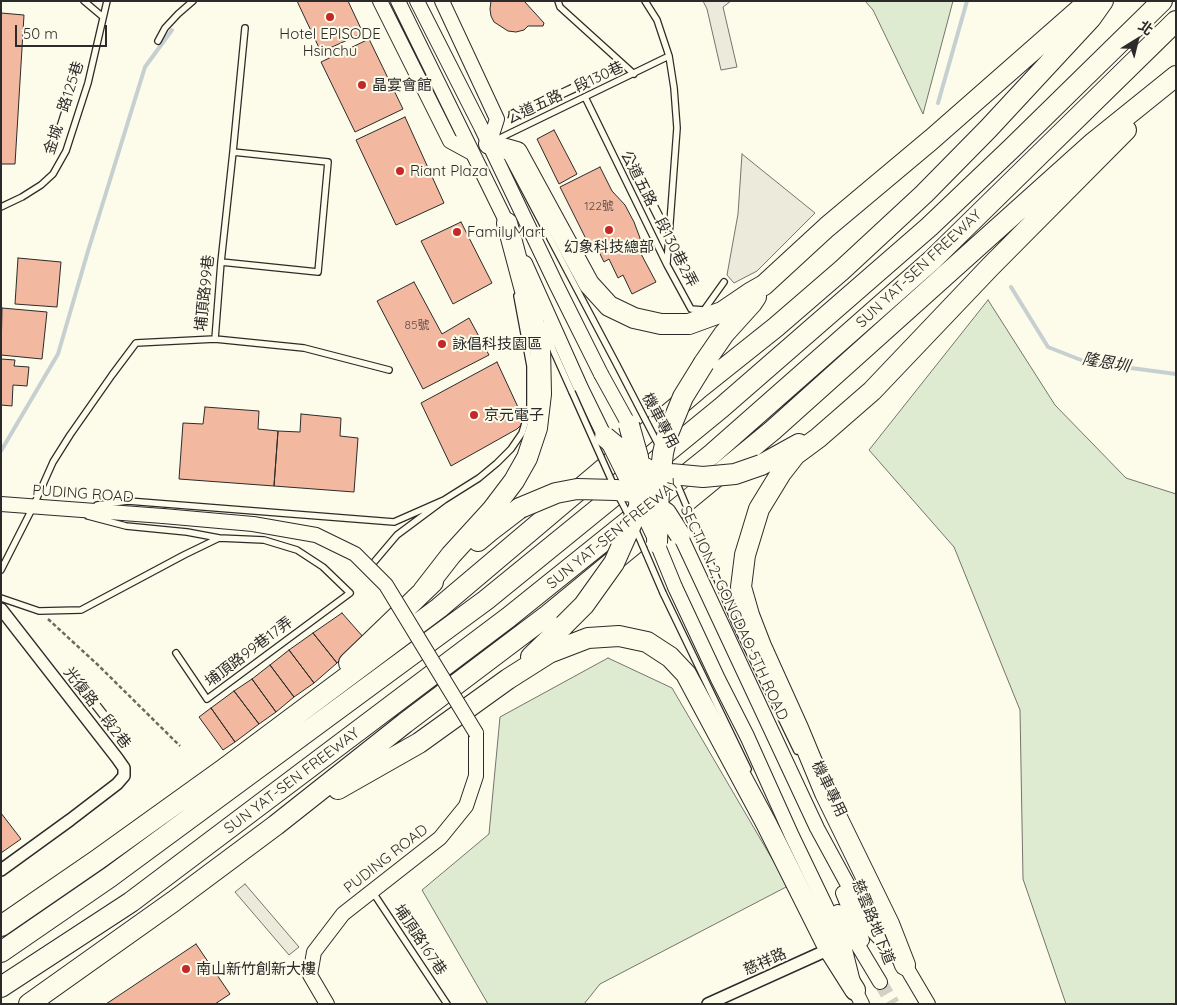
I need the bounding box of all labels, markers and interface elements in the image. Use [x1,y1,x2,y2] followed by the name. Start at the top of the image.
[324,11,336,23] marker: Hotel EPISODE Hsinchu
[18,15,110,47] scale bar
[1112,15,1162,65] north arrow
[1135,16,1157,39] text: 北
[23,24,58,43] text: 50 m
[279,25,381,60] place label: Hotel EPISODE Hsinchu
[503,58,627,128] street label: 公道五路二段130巷
[40,59,88,157] street label: 金城一路125巷
[372,76,432,94] place label: 晶宴會館
[356,79,368,91] marker: 晶宴會館
[617,148,701,290] street label: 公道五路二段130巷2弄
[410,162,488,180] place label: Riant Plaza
[394,165,406,177] marker: Riant Plaza
[584,199,614,213] house number: 122號
[853,206,985,332] street label: SUN YAT-SEN FREEWAY
[467,223,545,241] place label: FamilyMart
[603,224,615,236] marker: 幻象科技總部
[451,226,463,238] marker: FamilyMart
[564,238,654,256] place label: 幻象科技總部
[192,254,218,332] street label: 埔頂路99巷
[404,318,430,332] house number: 85號
[452,335,542,353] place label: 詠倡科技園區
[436,338,448,350] marker: 詠倡科技園區
[1081,349,1131,377] water label: 隆恩圳
[638,390,682,452] street label: 機車專用
[484,406,544,424] place label: 京元電子
[468,409,480,421] marker: 京元電子
[543,475,683,593] street label: SUN YAT-SEN FREEWAY
[32,481,134,507] street label: PUDING ROAD
[676,503,792,723] street label: SECTION 2, GONGDAO 5TH ROAD
[202,613,296,691] street label: 埔頂路99巷17弄
[60,664,134,752] street label: 光復路二段2巷
[221,724,363,838] street label: SUN YAT-SEN FREEWAY
[808,758,850,820] street label: 機車專用
[341,821,431,897] street label: PUDING ROAD
[848,877,898,967] street label: 慈雲路地下道
[390,901,450,979] street label: 埔頂路167巷
[741,945,789,979] street label: 慈祥路
[196,960,316,978] place label: 南山新竹創新大樓
[180,963,192,975] marker: 南山新竹創新大樓

